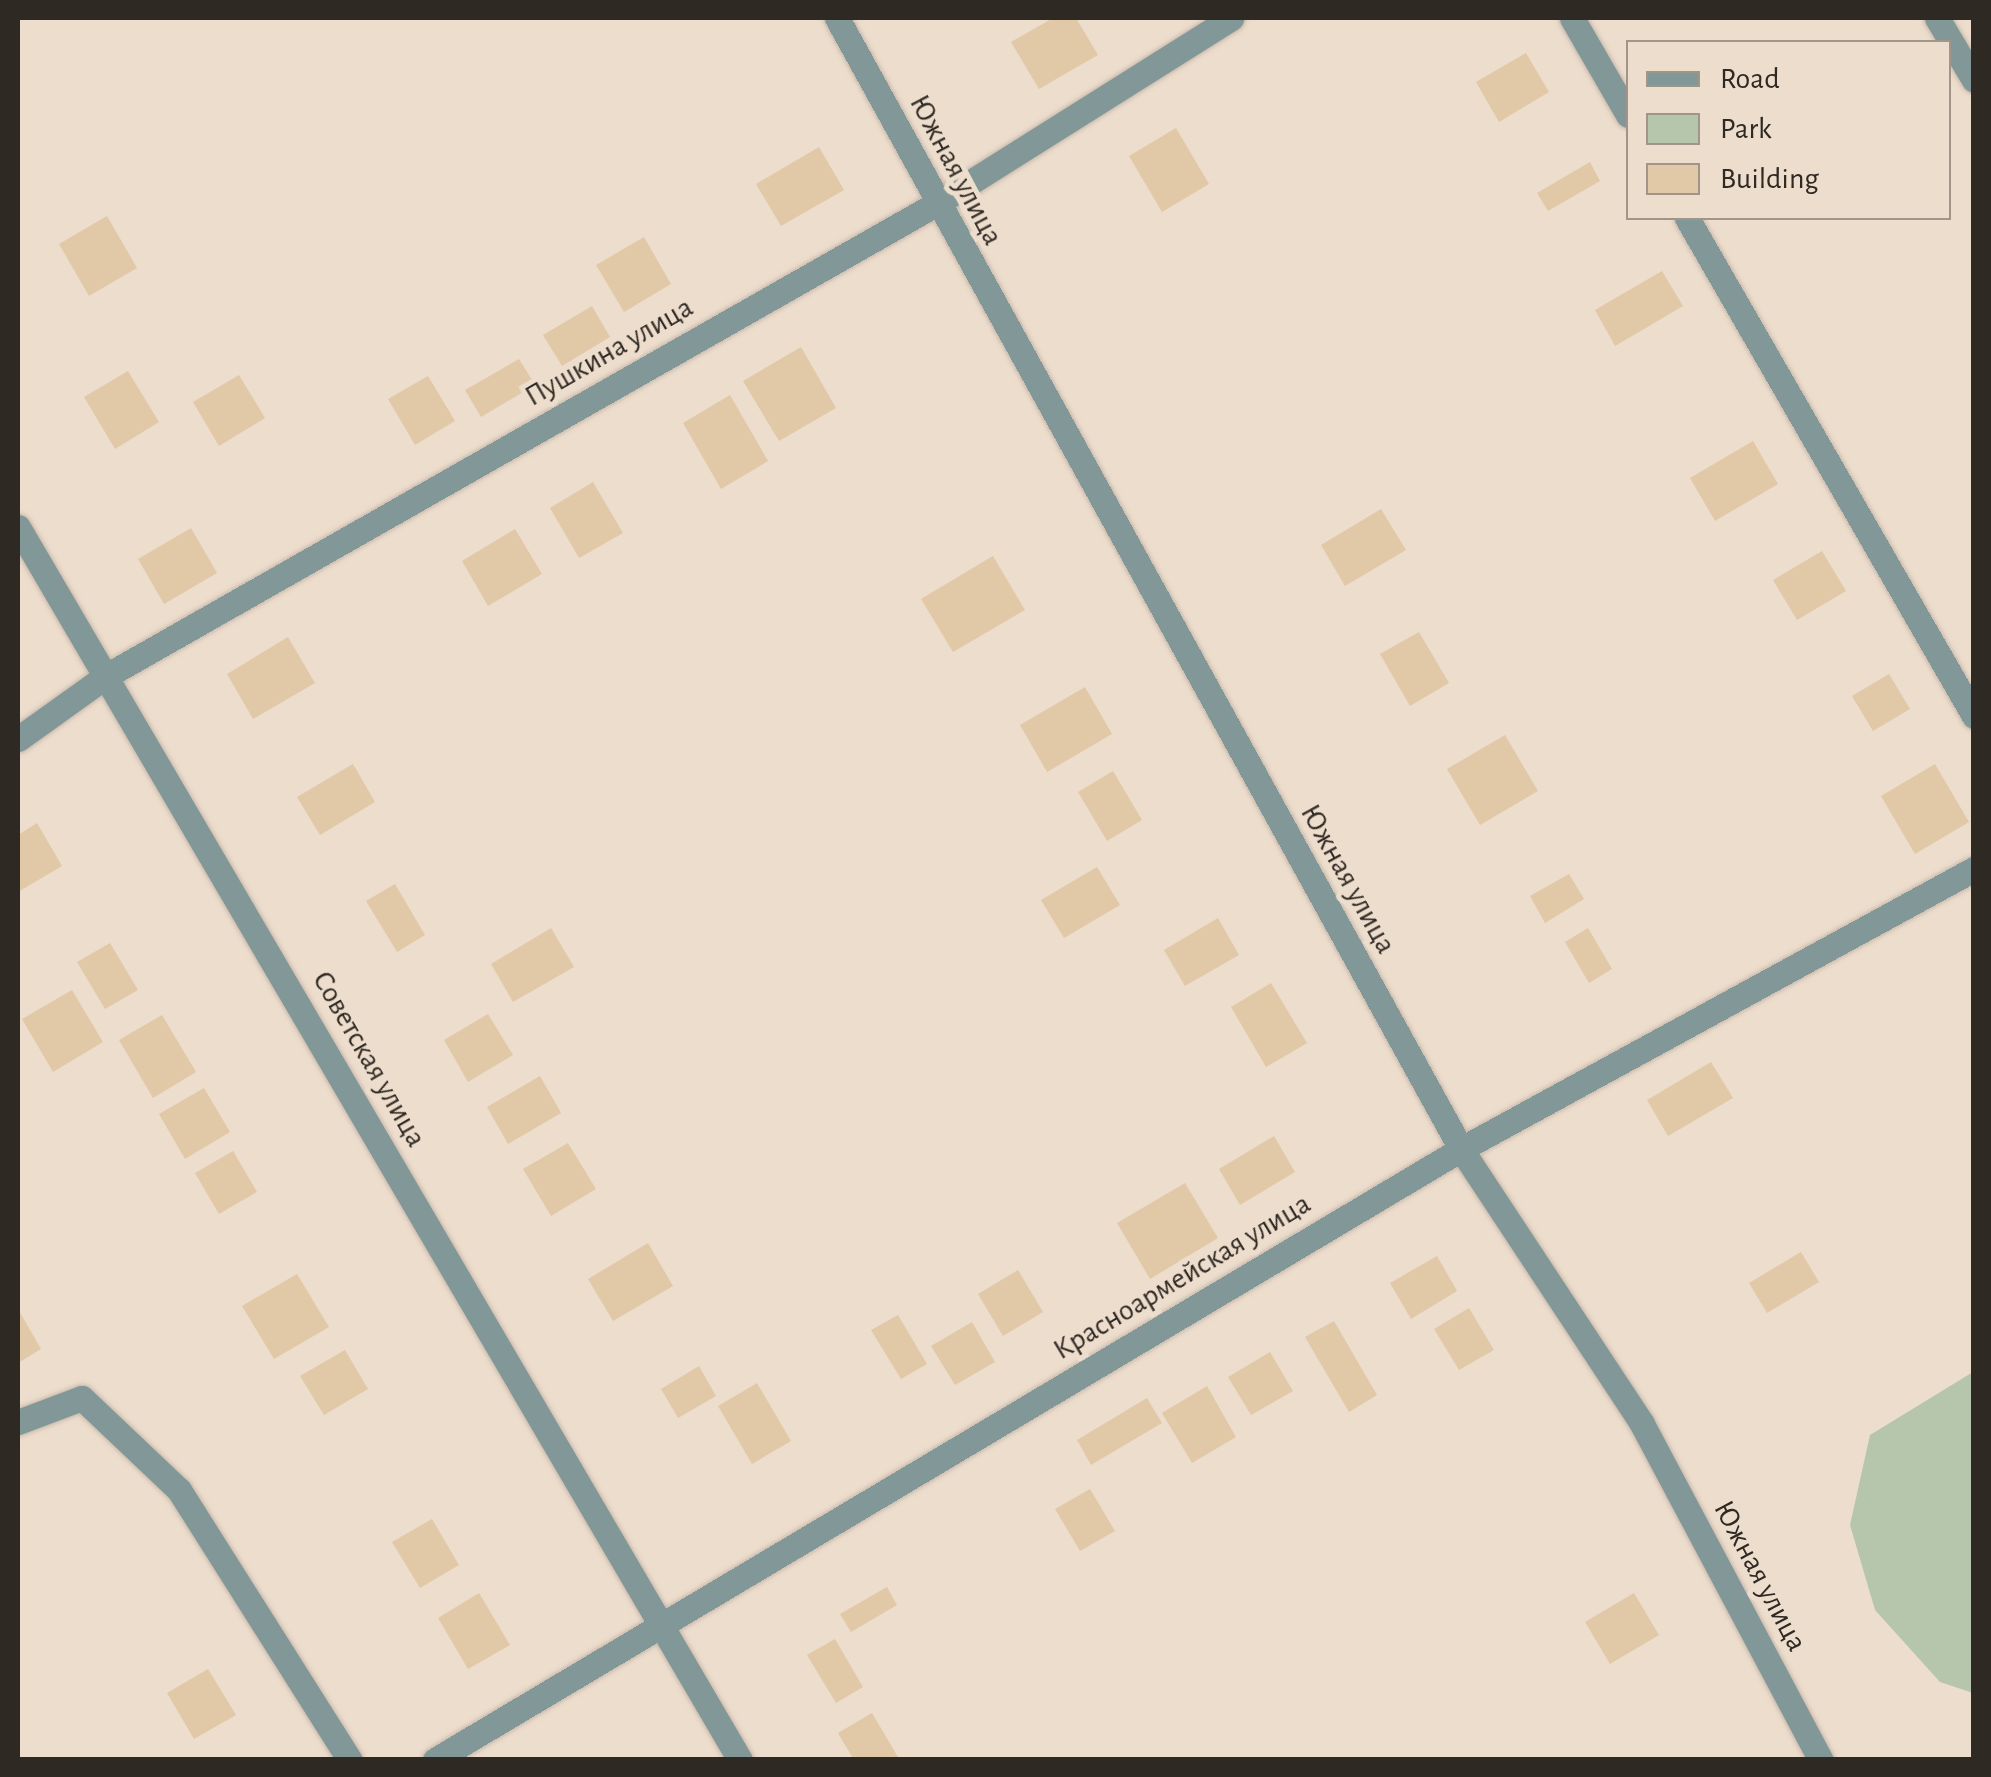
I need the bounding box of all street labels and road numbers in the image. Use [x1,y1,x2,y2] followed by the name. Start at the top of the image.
[901,88,1011,252] street label: Южная улица
[518,289,700,415] street label: Пушкина улица
[1292,798,1404,960] street label: Южная улица
[304,964,434,1154] street label: Советская улица
[1047,1186,1317,1368] street label: Красноармейская улица
[1705,1494,1815,1658] street label: Южная улица

